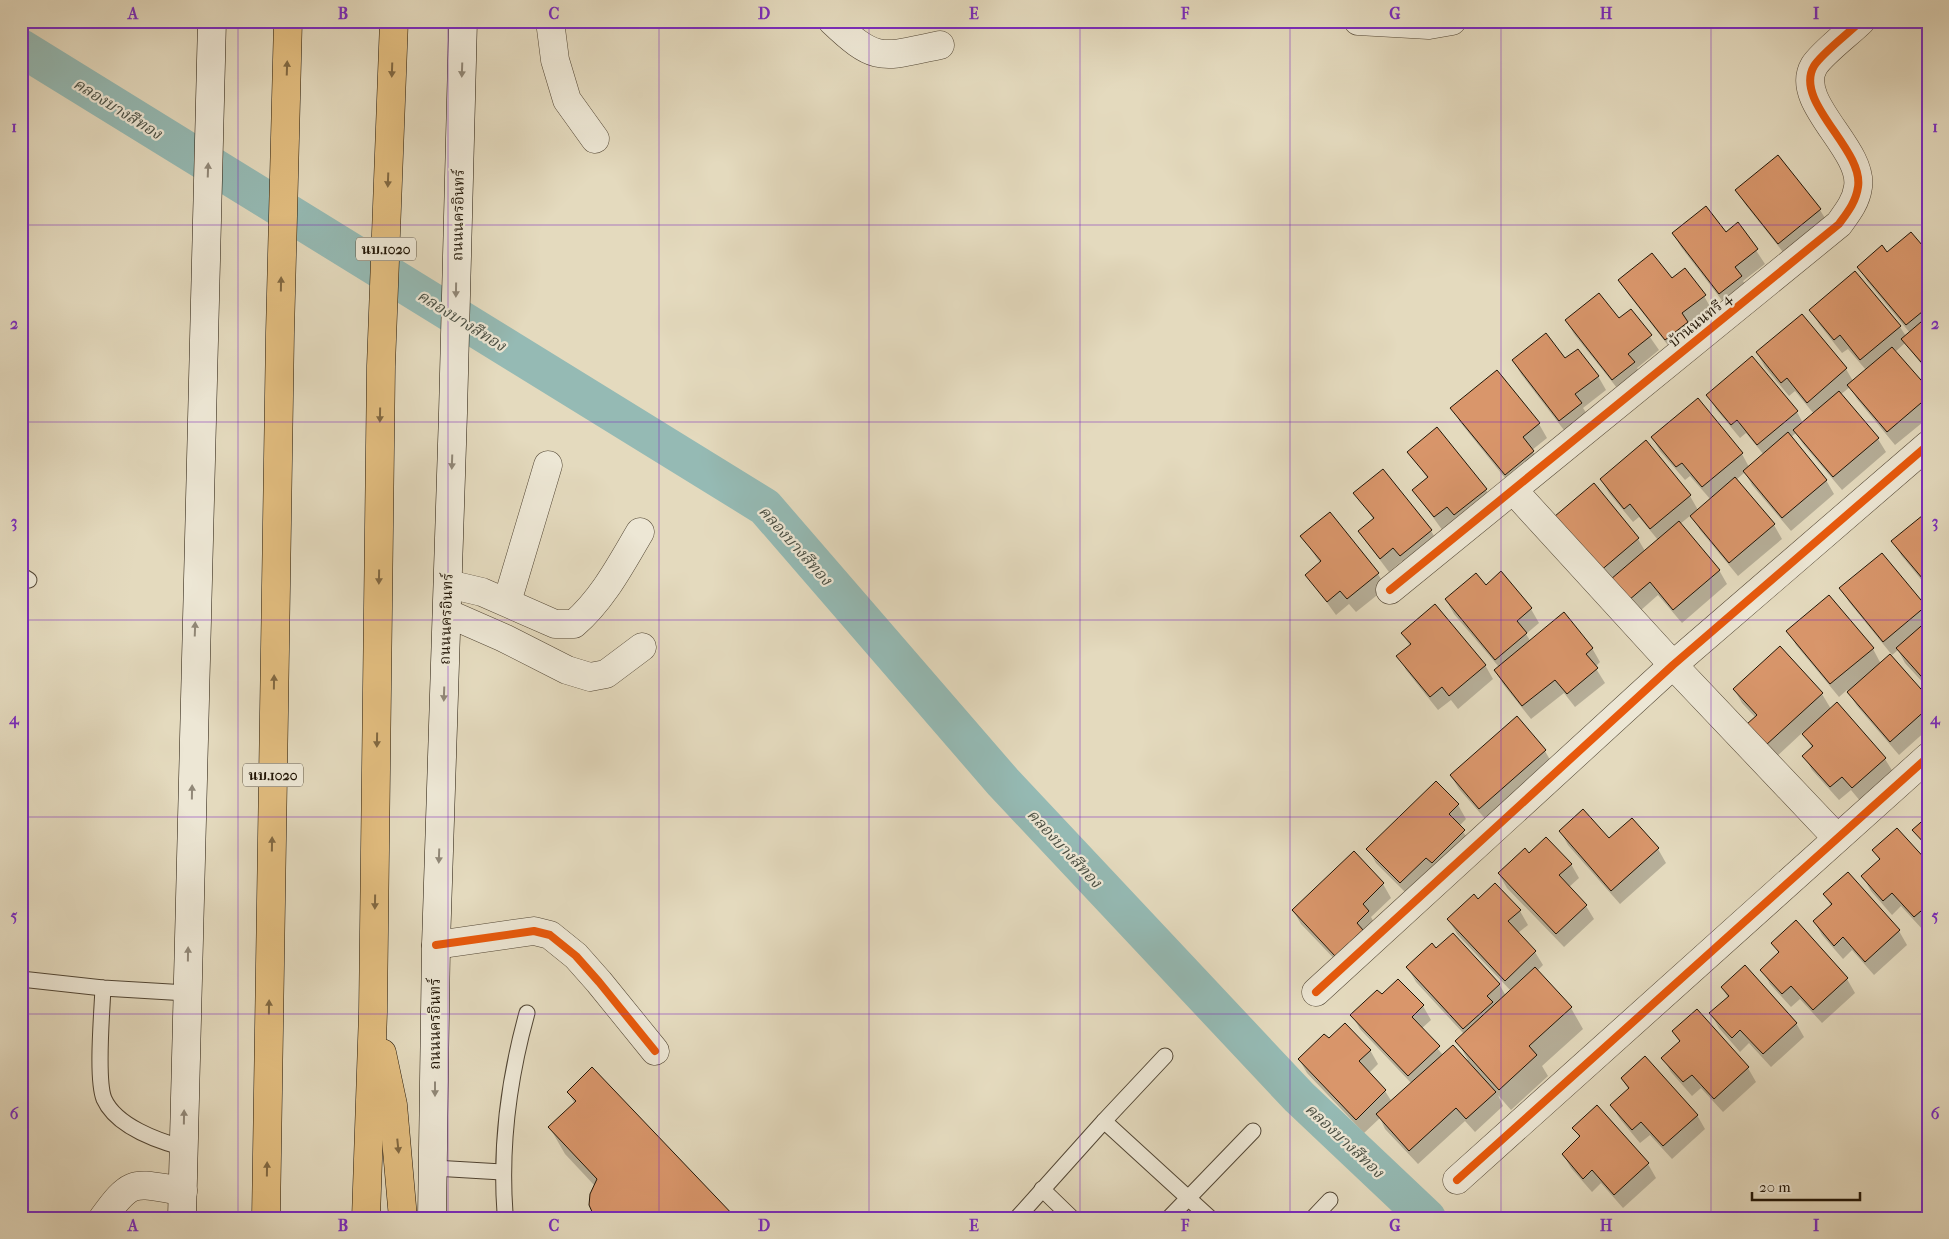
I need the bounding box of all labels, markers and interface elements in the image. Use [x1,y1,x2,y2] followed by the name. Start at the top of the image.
[127,4,139,23] text: A
[338,4,348,23] text: B
[549,4,560,23] text: C
[758,4,770,23] text: D
[969,4,979,23] text: E
[1180,4,1190,23] text: F
[1389,4,1401,23] text: G
[1600,4,1613,23] text: H
[1813,4,1820,23] text: I
[283,60,291,76] one-way arrow
[388,62,396,78] one-way arrow
[458,62,466,78] one-way arrow
[70,74,166,144] water label: คลองบางสีทอง
[11,117,17,136] text: 1
[1932,117,1938,136] text: 1
[204,162,212,178] one-way arrow
[447,168,468,261] street label: ถนนนครอินทร์
[384,172,392,188] one-way arrow
[356,238,416,260] road number: นบ.1020
[277,276,285,292] one-way arrow
[452,282,460,298] one-way arrow
[414,286,510,356] water label: คลองบางสีทอง
[1665,288,1736,351] street label: บ้านนนทรี 4
[10,314,18,333] text: 2
[1931,314,1939,333] text: 2
[376,407,384,423] one-way arrow
[447,454,455,470] one-way arrow
[755,502,837,590] water label: คลองบางสีทอง
[11,512,17,532] text: 3
[1932,512,1938,532] text: 3
[374,569,382,585] one-way arrow
[434,572,457,665] street label: ถนนนครอินทร์
[192,621,200,637] one-way arrow
[271,673,279,689] one-way arrow
[440,686,448,702] one-way arrow
[8,709,20,729] text: 4
[1929,709,1941,729] text: 4
[373,732,381,748] one-way arrow
[243,764,303,786] road number: นบ.1020
[188,783,196,799] one-way arrow
[1023,805,1107,892] water label: คลองบางสีทอง
[268,836,276,852] one-way arrow
[435,849,443,865] one-way arrow
[371,894,379,910] one-way arrow
[11,906,18,925] text: 5
[1932,906,1939,925] text: 5
[184,946,192,962] one-way arrow
[425,977,444,1070] street label: ถนนนครอินทร์
[266,998,274,1014] one-way arrow
[431,1081,439,1097] one-way arrow
[1301,1099,1389,1182] water label: คลองบางสีทอง
[10,1104,19,1123] text: 6
[1931,1104,1940,1123] text: 6
[181,1108,189,1124] one-way arrow
[394,1139,402,1155] one-way arrow
[263,1161,271,1177] one-way arrow
[1752,1169,1859,1201] scale bar
[1759,1178,1791,1196] text: 20 m
[127,1216,139,1235] text: A
[338,1216,348,1235] text: B
[549,1216,560,1235] text: C
[758,1216,770,1235] text: D
[969,1216,979,1235] text: E
[1180,1216,1190,1235] text: F
[1389,1216,1401,1235] text: G
[1600,1216,1613,1235] text: H
[1813,1216,1820,1235] text: I

